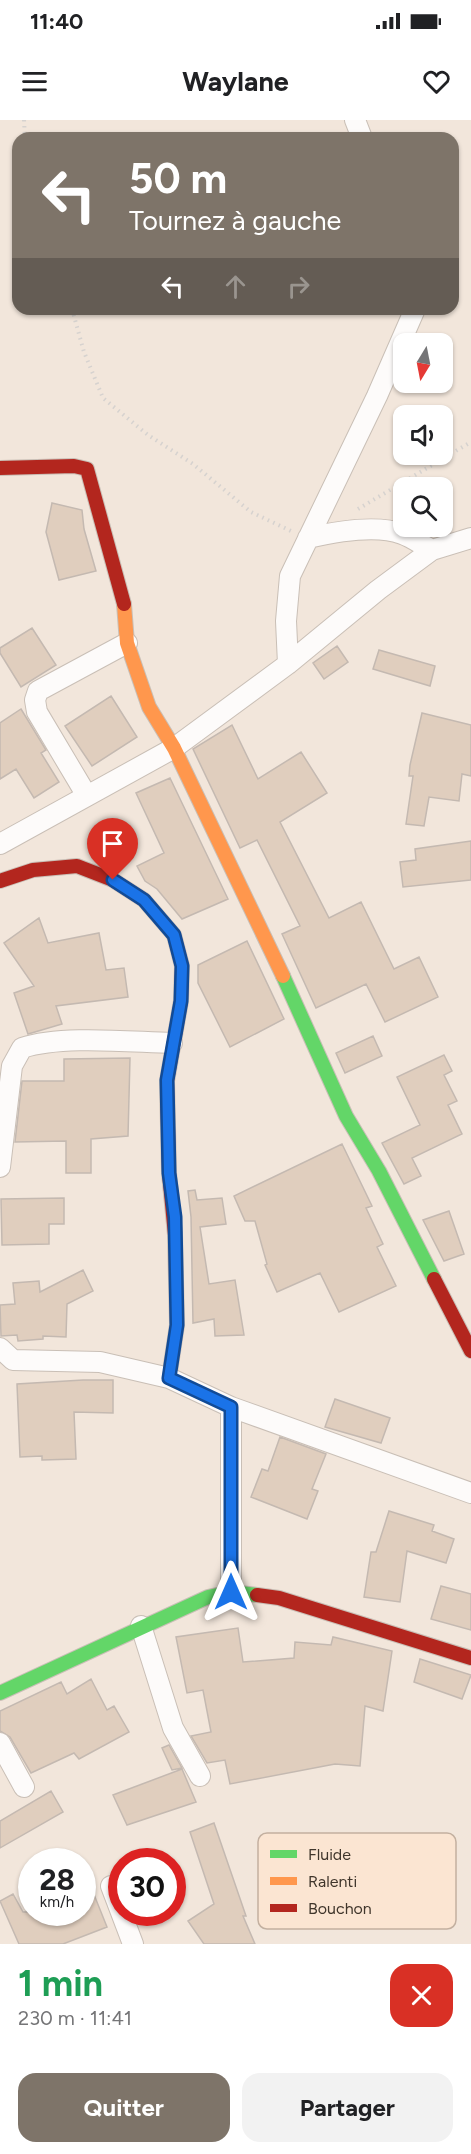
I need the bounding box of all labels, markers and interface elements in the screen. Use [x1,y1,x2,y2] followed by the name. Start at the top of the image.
[30,8,83,35] text: 11:40
[18,65,51,98] icon: menu
[182,65,289,98] text: Waylane
[420,65,453,98] icon: heart
[129,153,227,204] text: 50 m
[30,156,108,234] icon: left
[129,204,341,237] text: Tournez à gauche
[156,270,189,303] icon: left
[219,270,252,303] icon: ahead
[282,270,315,303] icon: right
[393,333,453,393] north arrow
[393,333,453,537] map controls
[393,405,453,465] button: sound
[393,477,453,537] button: search
[87,818,138,880] pin
[96,827,129,860] icon: arrive
[199,1560,263,1624] position arrow
[258,1833,456,1929] legend
[308,1845,351,1864] text: Fluide
[108,1848,186,1926] speed limit sign: 30
[39,1861,75,1898] text: 28
[308,1872,357,1891] text: Ralenti
[40,1893,74,1911] text: km/h
[308,1899,372,1918] text: Bouchon
[18,1962,103,2005] text: 1 min
[390,1964,453,2027] button: close
[18,2006,132,2030] text: 230 m · 11:41
[18,2073,230,2142] button: Quitter
[242,2073,453,2142] button: Partager

